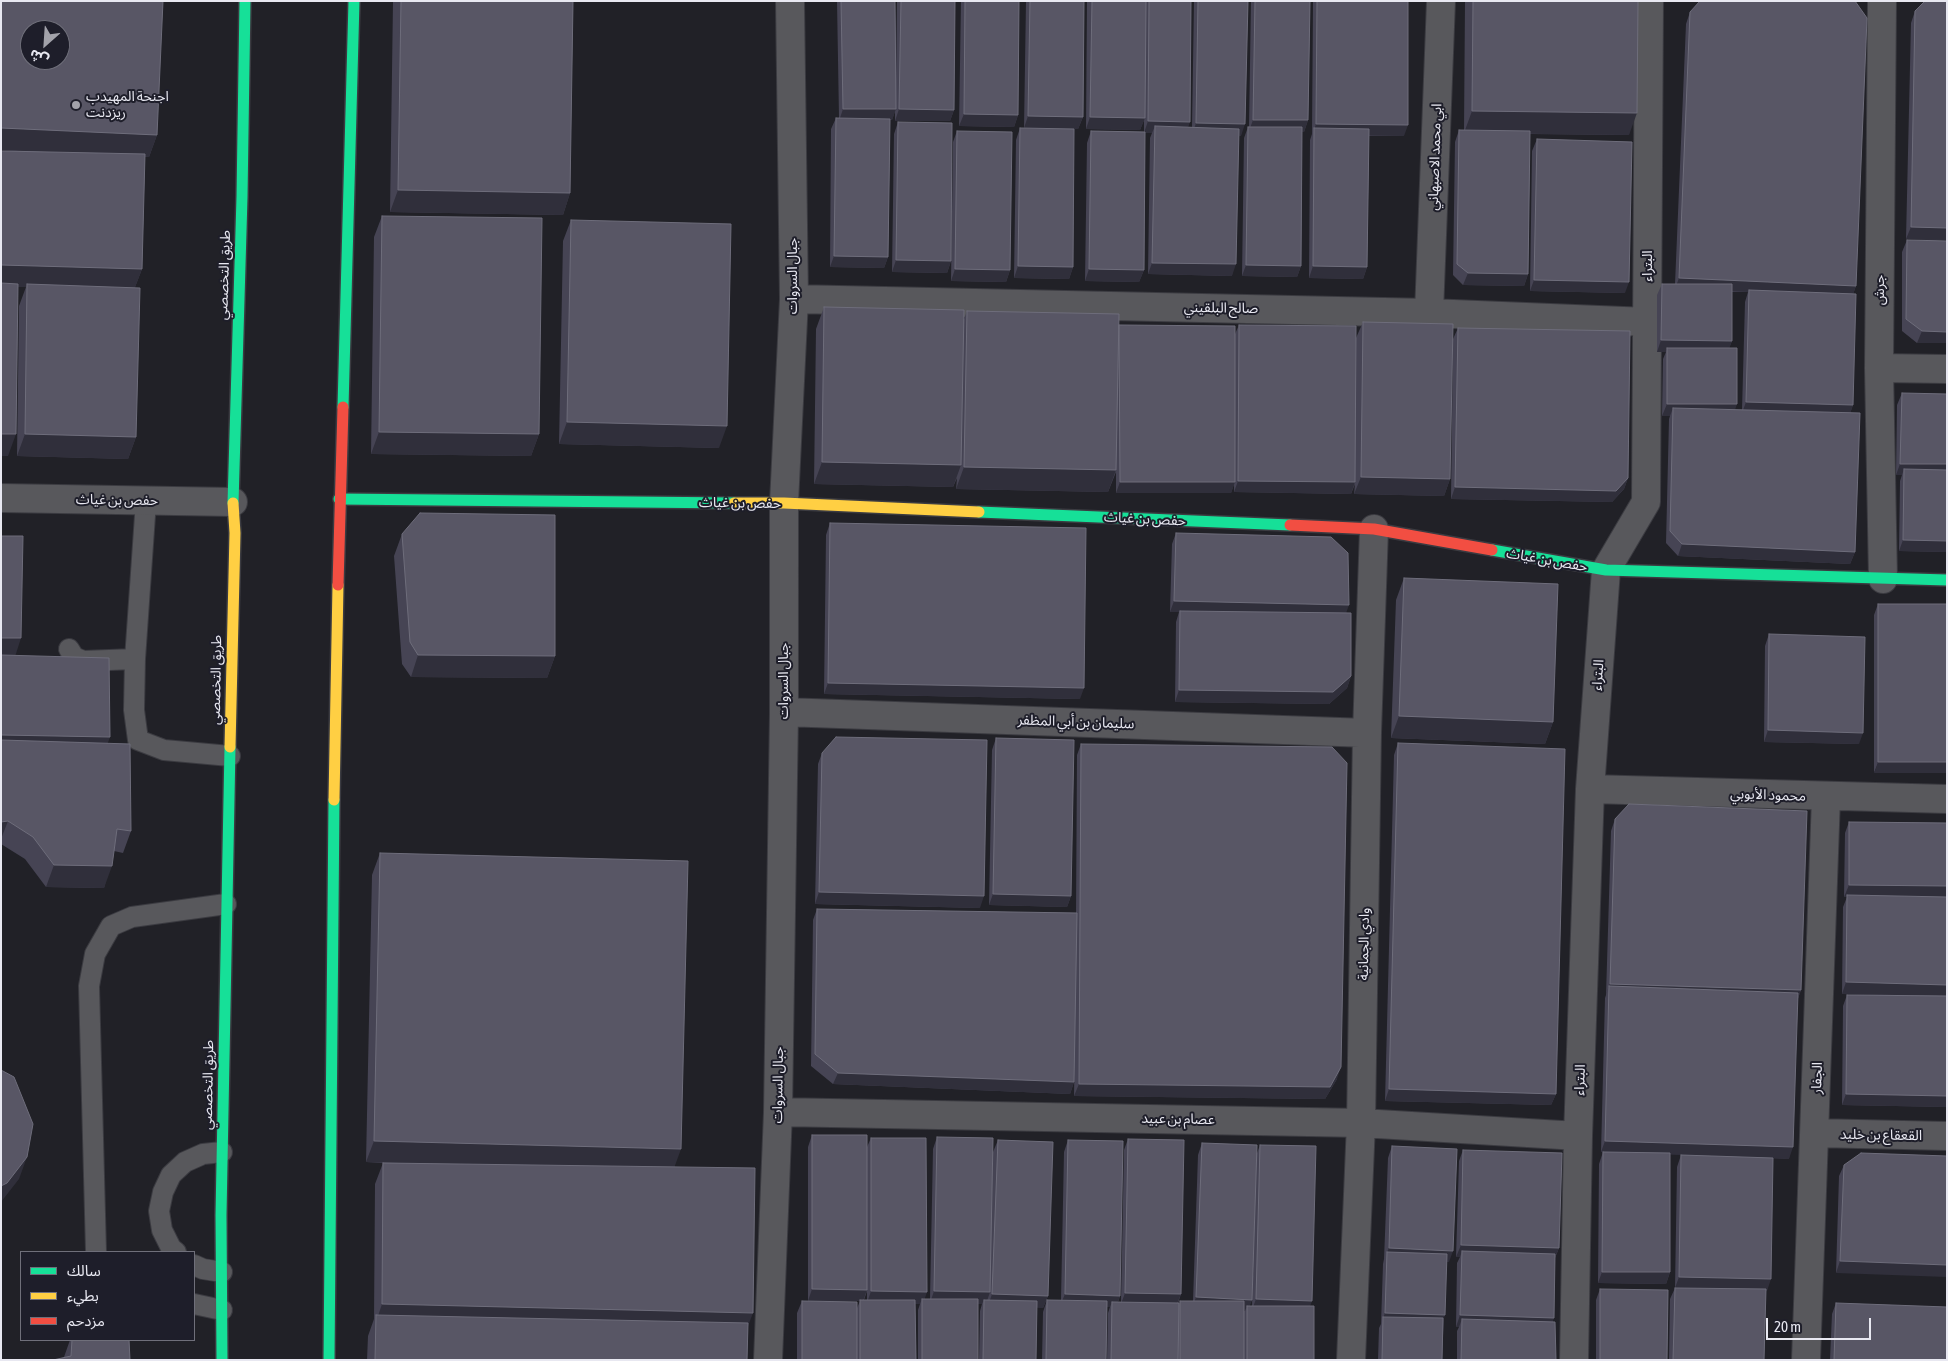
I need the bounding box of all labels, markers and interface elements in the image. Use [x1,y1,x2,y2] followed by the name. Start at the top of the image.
[20,20,70,70] north arrow
[27,46,51,69] text: ش
[86,89,169,121] place label: اجنحة المهيدب ريزدنت
[70,99,82,111] marker: اجنحة المهيدب ريزدنت
[1425,103,1445,211] street label: ابي محمد الاصبهاني
[214,230,234,320] street label: طريق التخصصي
[785,238,801,314] street label: جبال السروات
[1640,250,1656,282] street label: البتراء
[1872,275,1888,305] street label: جرش
[1184,299,1258,317] street label: صالح البلقيني
[76,491,158,509] street label: حفص بن غياث
[699,494,781,512] street label: حفص بن غياث
[1104,508,1186,530] street label: حفص بن غياث
[1505,545,1589,575] street label: حفص بن غياث
[207,635,225,725] street label: طريق التخصصي
[776,643,792,719] street label: جبال السروات
[1589,659,1607,691] street label: البتراء
[1017,712,1135,732] street label: سليمان بن أبي المظفر
[1730,785,1806,805] street label: محمود الأيوبي
[1355,908,1373,980] street label: وادي الجمانية
[199,1040,217,1130] street label: طريق التخصصي
[769,1047,787,1123] street label: جبال السروات
[1808,1062,1826,1094] street label: الجفار
[1571,1064,1589,1096] street label: البتراء
[1141,1110,1215,1128] street label: عصام بن عبيد
[1840,1126,1922,1144] street label: القعقاع بن خليد
[20,1251,195,1341] legend
[67,1262,101,1279] text: سالك
[67,1287,99,1304] text: بطيء
[1768,1308,1873,1340] scale bar
[67,1312,105,1329] text: مزدحم
[1774,1318,1801,1335] text: 20 m

